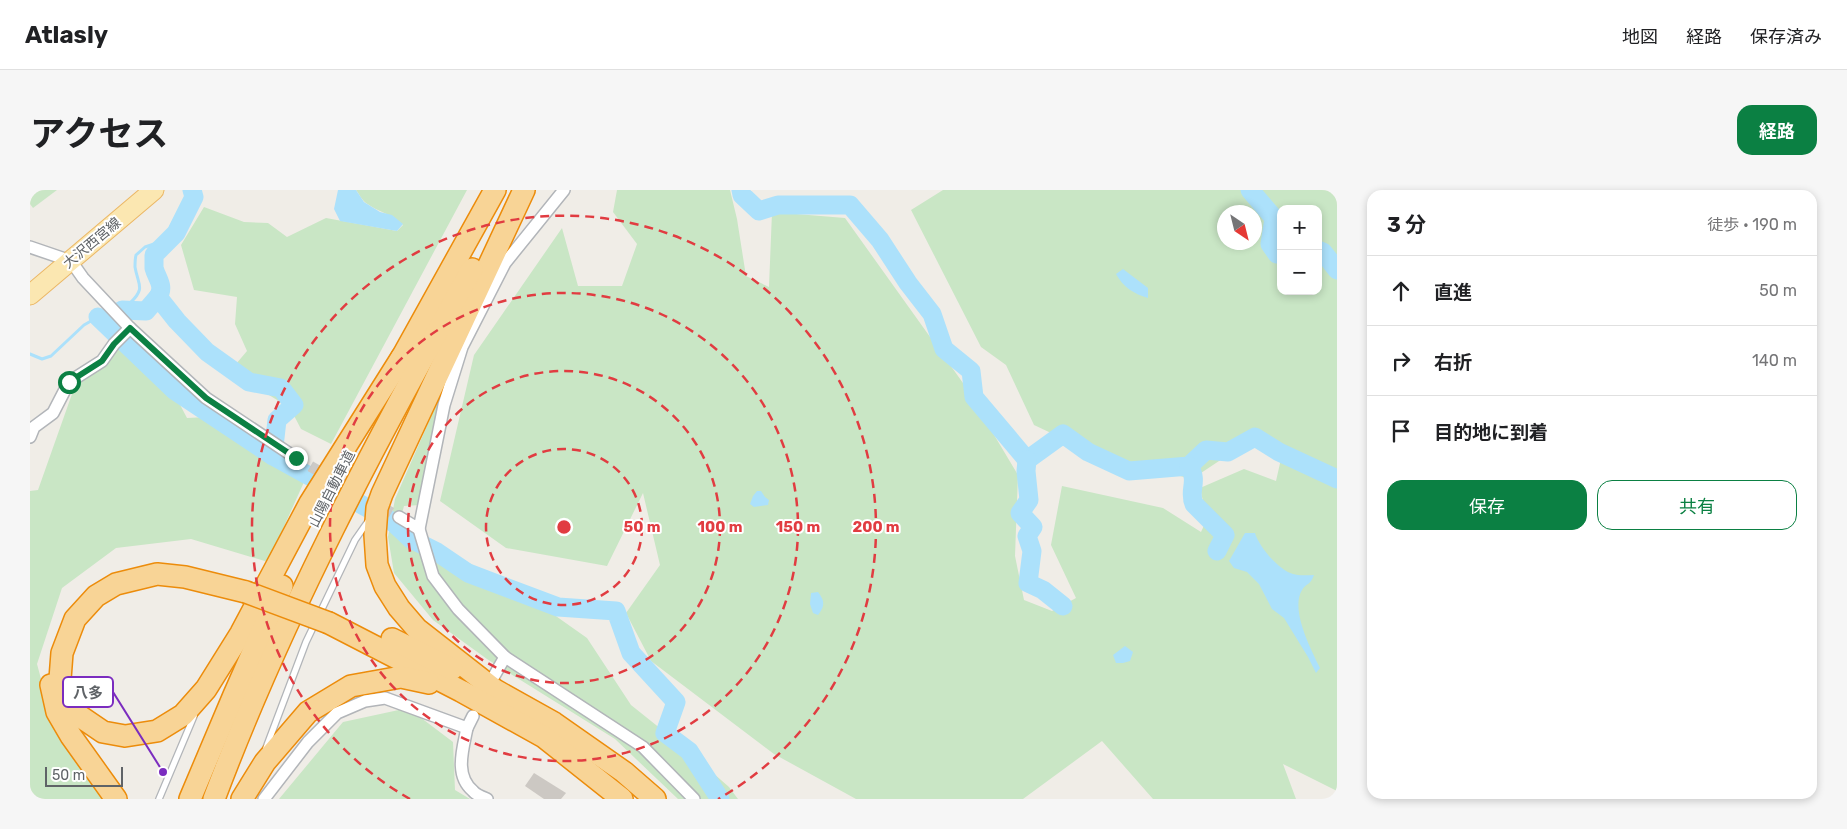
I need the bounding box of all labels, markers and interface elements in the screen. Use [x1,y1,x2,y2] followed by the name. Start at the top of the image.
[25,21,108,49] text: Atlasly
[1622,26,1658,48] text: 地図
[1686,26,1722,48] text: 経路
[1750,26,1822,48] text: 保存済み
[1737,105,1817,155] button: 経路
[30,113,168,155] text: アクセス
[1217,205,1262,250] north arrow
[1277,205,1322,295] map controls
[1277,205,1322,250] button: +
[1387,212,1426,237] text: 3 分
[60,214,124,272] street label: 大沢西宮線
[1707,215,1797,234] text: 徒歩 · 190 m
[1277,250,1322,295] button: −
[1387,277,1415,305] icon: ahead
[1434,281,1472,304] text: 直進
[1759,281,1797,300] text: 50 m
[1387,347,1415,375] icon: right
[1434,351,1472,374] text: 右折
[1752,351,1797,370] text: 140 m
[58,371,81,394] route start
[1387,417,1415,445] icon: arrive
[1434,421,1548,444] text: 目的地に到着
[285,447,308,470] route end
[305,448,359,530] street label: 山陽自動車道
[1387,480,1587,530] button: 保存
[1597,480,1797,530] button: 共有
[555,518,573,536] centre of rings
[624,518,660,536] text: 50 m
[698,518,742,536] text: 100 m
[776,518,820,536] text: 150 m
[852,518,900,536] text: 200 m
[63,677,113,707] callout: 八多
[73,684,103,702] text: 八多
[45,764,122,787] scale bar
[52,767,85,784] text: 50 m

